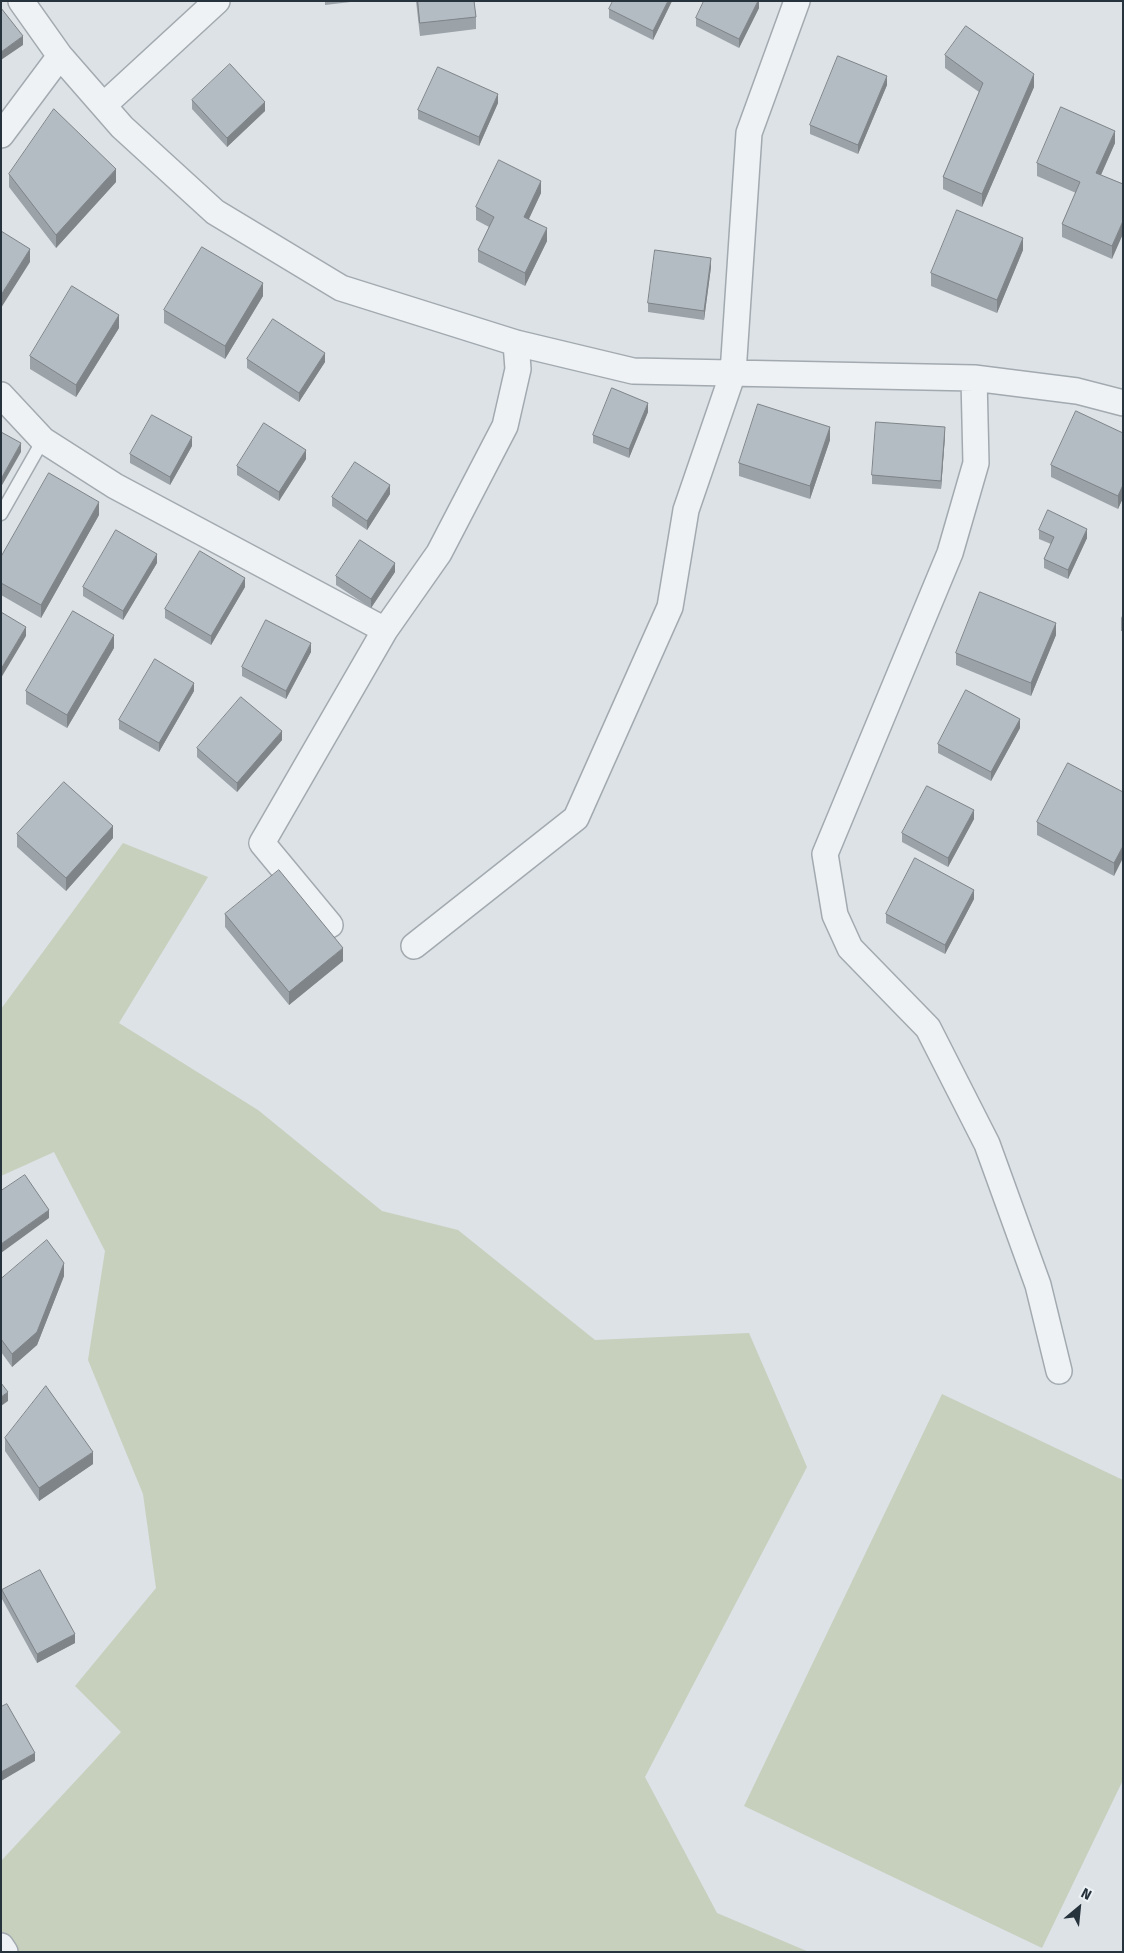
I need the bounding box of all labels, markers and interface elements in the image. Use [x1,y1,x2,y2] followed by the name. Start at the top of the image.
[1054,1883,1104,1933] north arrow
[1078,1885,1094,1904] text: N

